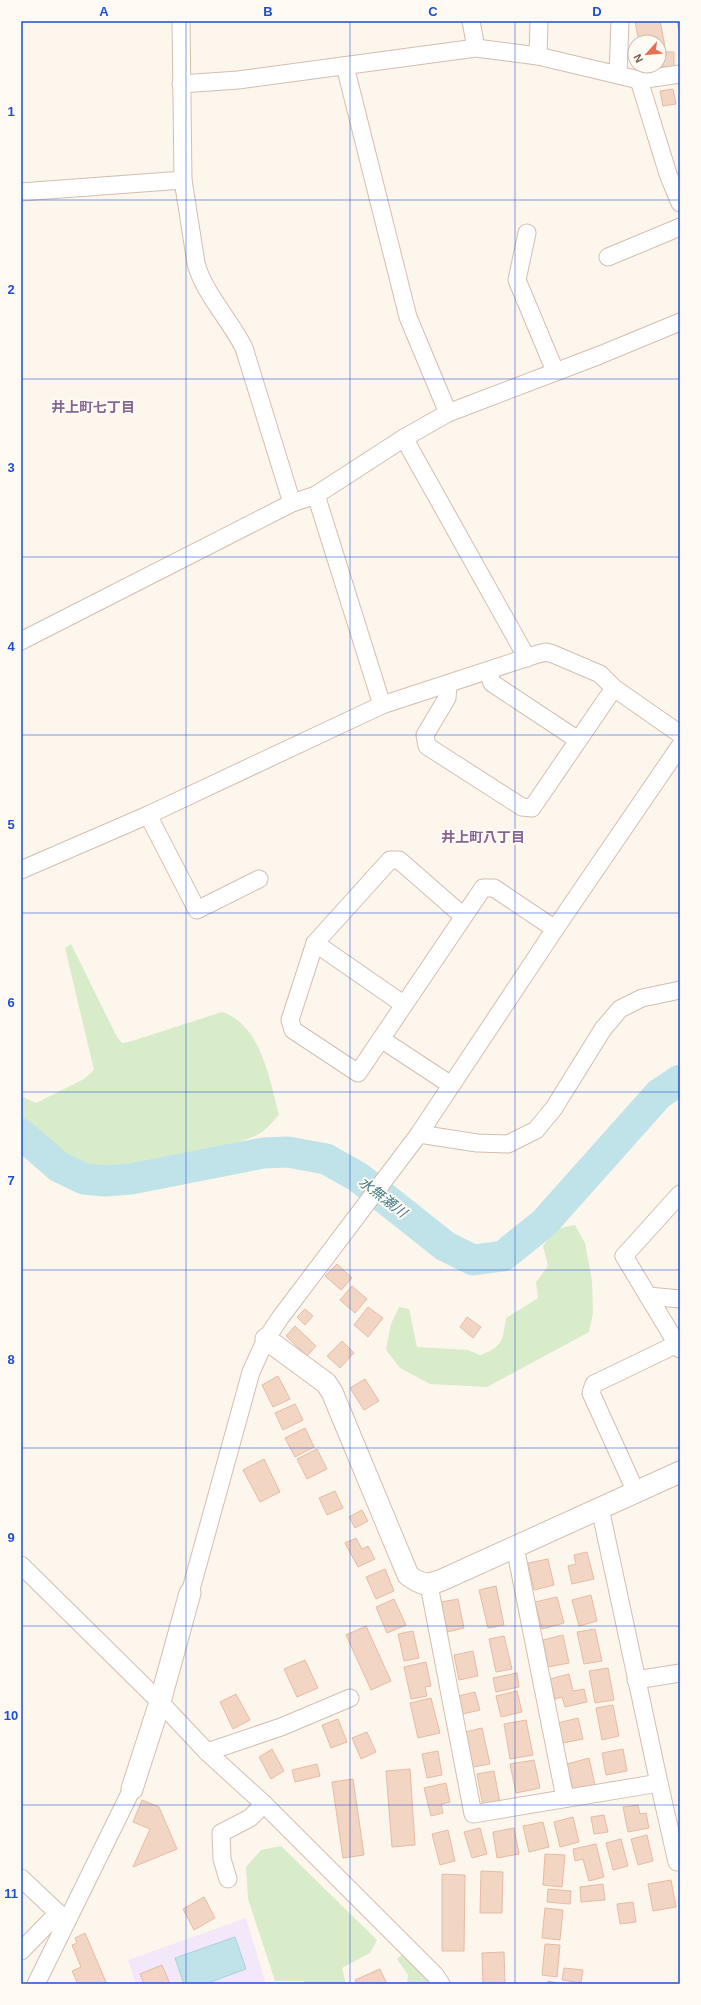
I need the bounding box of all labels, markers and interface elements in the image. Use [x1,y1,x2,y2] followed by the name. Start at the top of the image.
[99,4,109,19] text: A
[263,4,273,19] text: B
[428,4,438,19] text: C
[592,4,602,19] text: D
[627,34,667,74] north arrow
[631,52,645,65] text: N
[7,104,15,119] text: 1
[7,282,15,297] text: 2
[51,399,135,415] district label: 井上町七丁目
[7,460,15,475] text: 3
[7,639,15,654] text: 4
[7,817,15,832] text: 5
[441,829,525,845] district label: 井上町八丁目
[7,995,15,1010] text: 6
[7,1173,15,1188] text: 7
[356,1173,412,1222] water label: 水無瀬川
[7,1352,15,1367] text: 8
[7,1530,15,1545] text: 9
[4,1708,18,1723] text: 10
[4,1886,18,1901] text: 11

